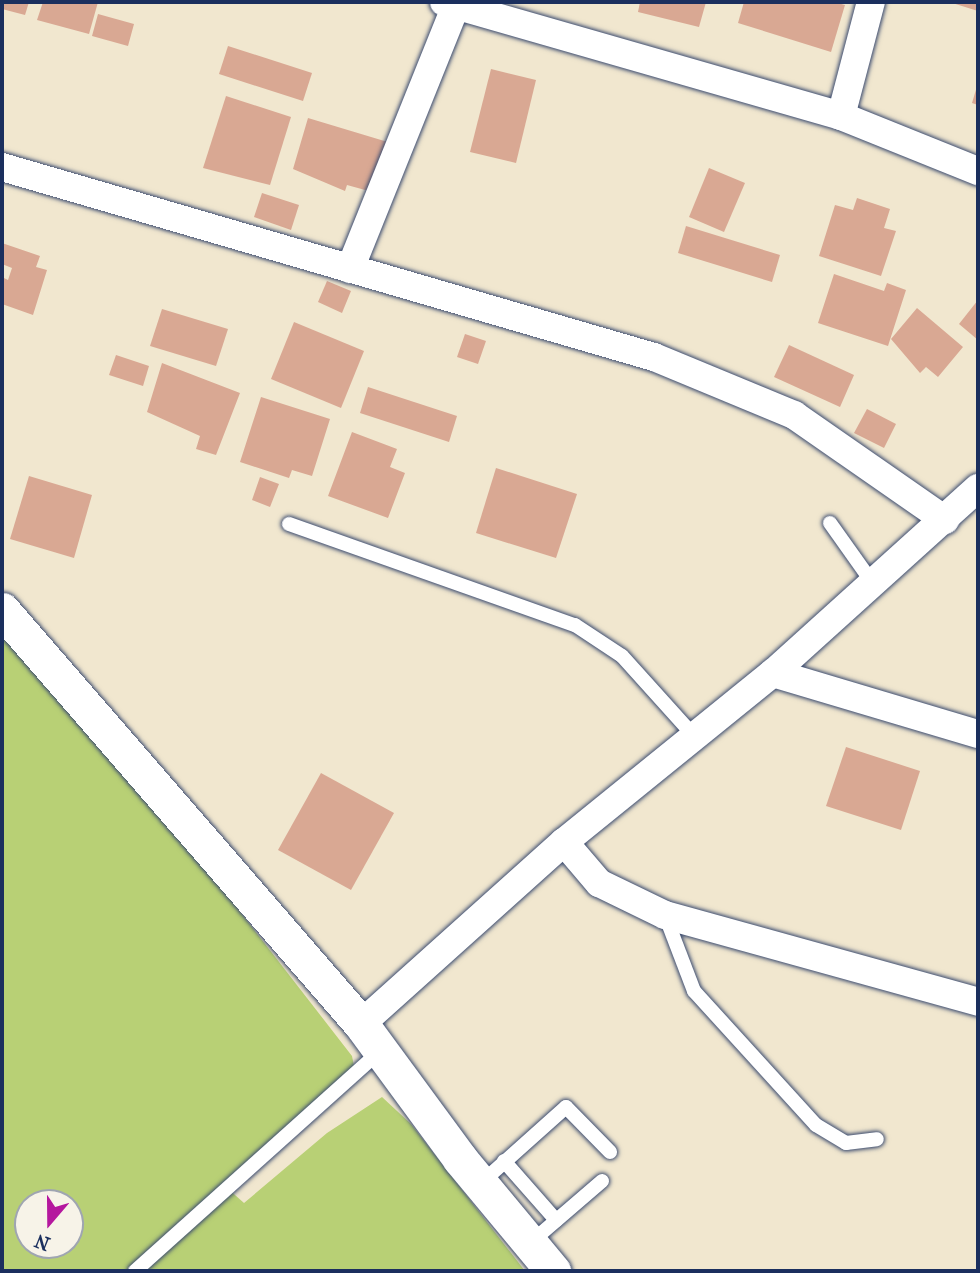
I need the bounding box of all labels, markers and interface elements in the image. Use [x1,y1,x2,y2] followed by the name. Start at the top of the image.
[14,1189,84,1259] north arrow
[32,1229,53,1255] text: N

